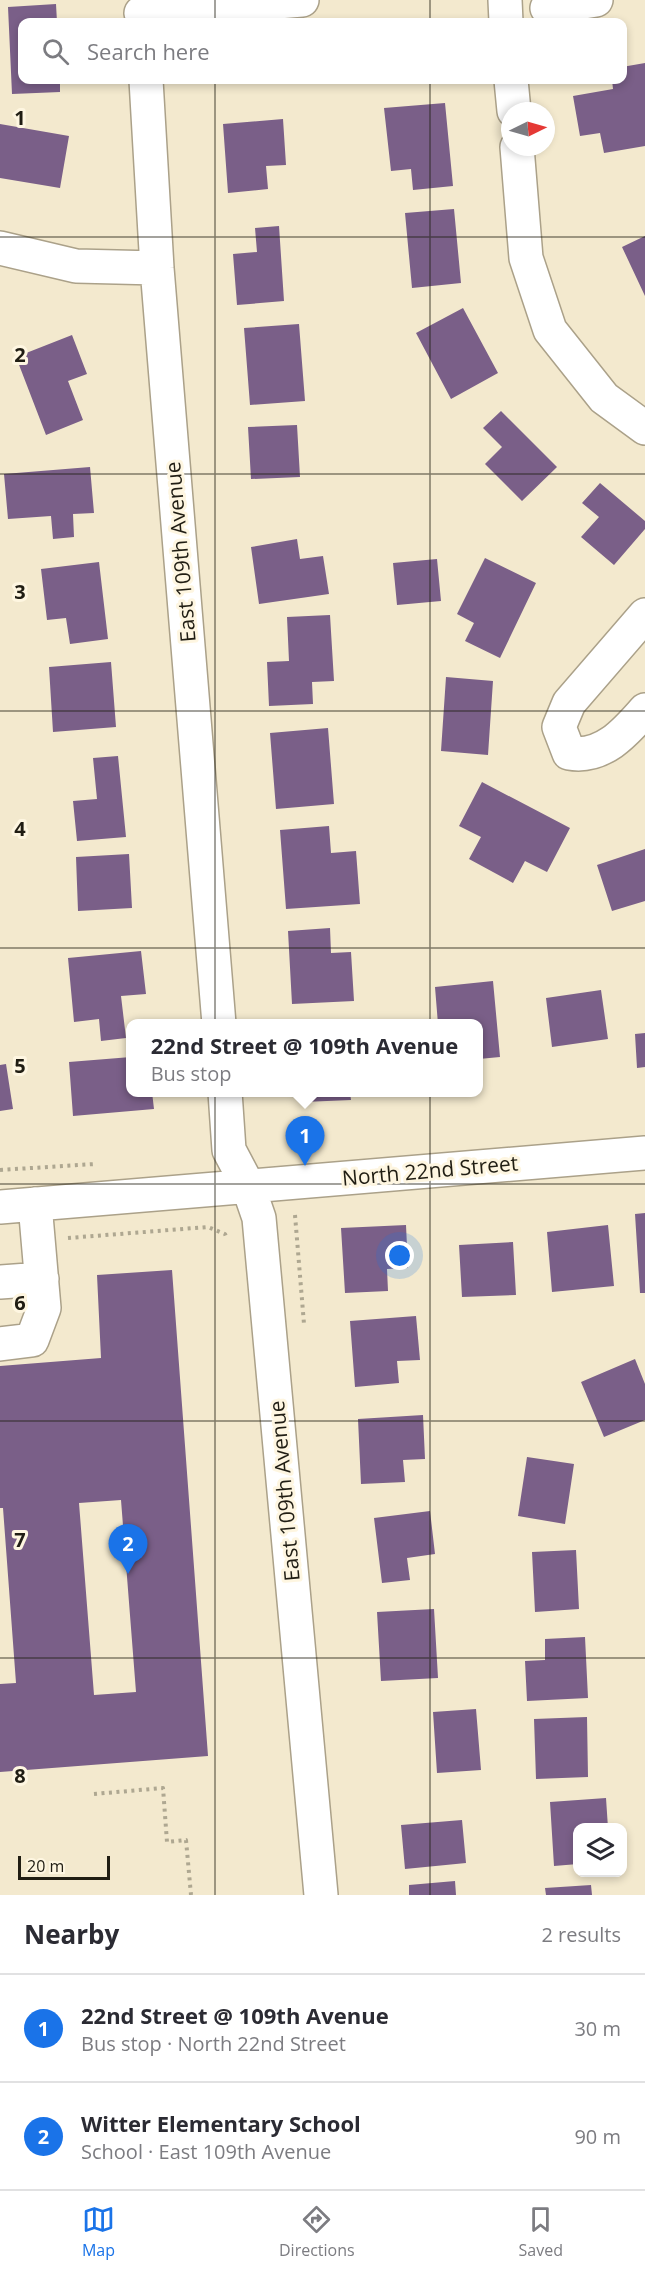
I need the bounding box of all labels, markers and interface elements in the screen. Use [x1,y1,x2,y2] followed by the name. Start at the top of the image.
[18,18,627,84] search box
[39,35,72,68] icon: search
[87,36,210,66] text: Search here
[501,102,555,156] north arrow
[14,104,26,131] text: 1
[14,341,26,368] text: 2
[158,460,202,644] street label: East 109th Avenue
[14,578,26,605] text: 3
[14,815,26,842] text: 4
[126,1019,483,1097] popup
[151,1030,458,1060] text: 22nd Street @ 109th Avenue
[14,1052,26,1079] text: 5
[151,1060,231,1087] text: Bus stop
[286,1116,324,1166] pin: 1
[341,1148,519,1192] street label: North 22nd Street
[385,1241,414,1270] your location
[14,1289,26,1316] text: 6
[262,1399,306,1583] street label: East 109th Avenue
[108,1524,148,1574] pin: 2
[14,1526,26,1553] text: 7
[14,1762,26,1789] text: 8
[573,1823,627,1877] map controls
[573,1823,627,1877] button: layers
[18,1853,110,1880] scale bar
[27,1855,64,1877] text: 20 m
[24,1916,119,1952] text: Nearby
[541,1921,621,1948] text: 2 results
[81,2000,389,2030] text: 22nd Street @ 109th Avenue
[38,2015,49,2042] text: 1
[574,2015,621,2042] text: 30 m
[81,2030,346,2057] text: Bus stop · North 22nd Street
[81,2108,361,2138] text: Witter Elementary School
[38,2123,49,2150] text: 2
[574,2123,621,2150] text: 90 m
[81,2138,331,2165] text: School · East 109th Avenue
[82,2203,115,2261] tab: Map
[279,2203,355,2261] tab: Directions
[519,2203,563,2261] tab: Saved

